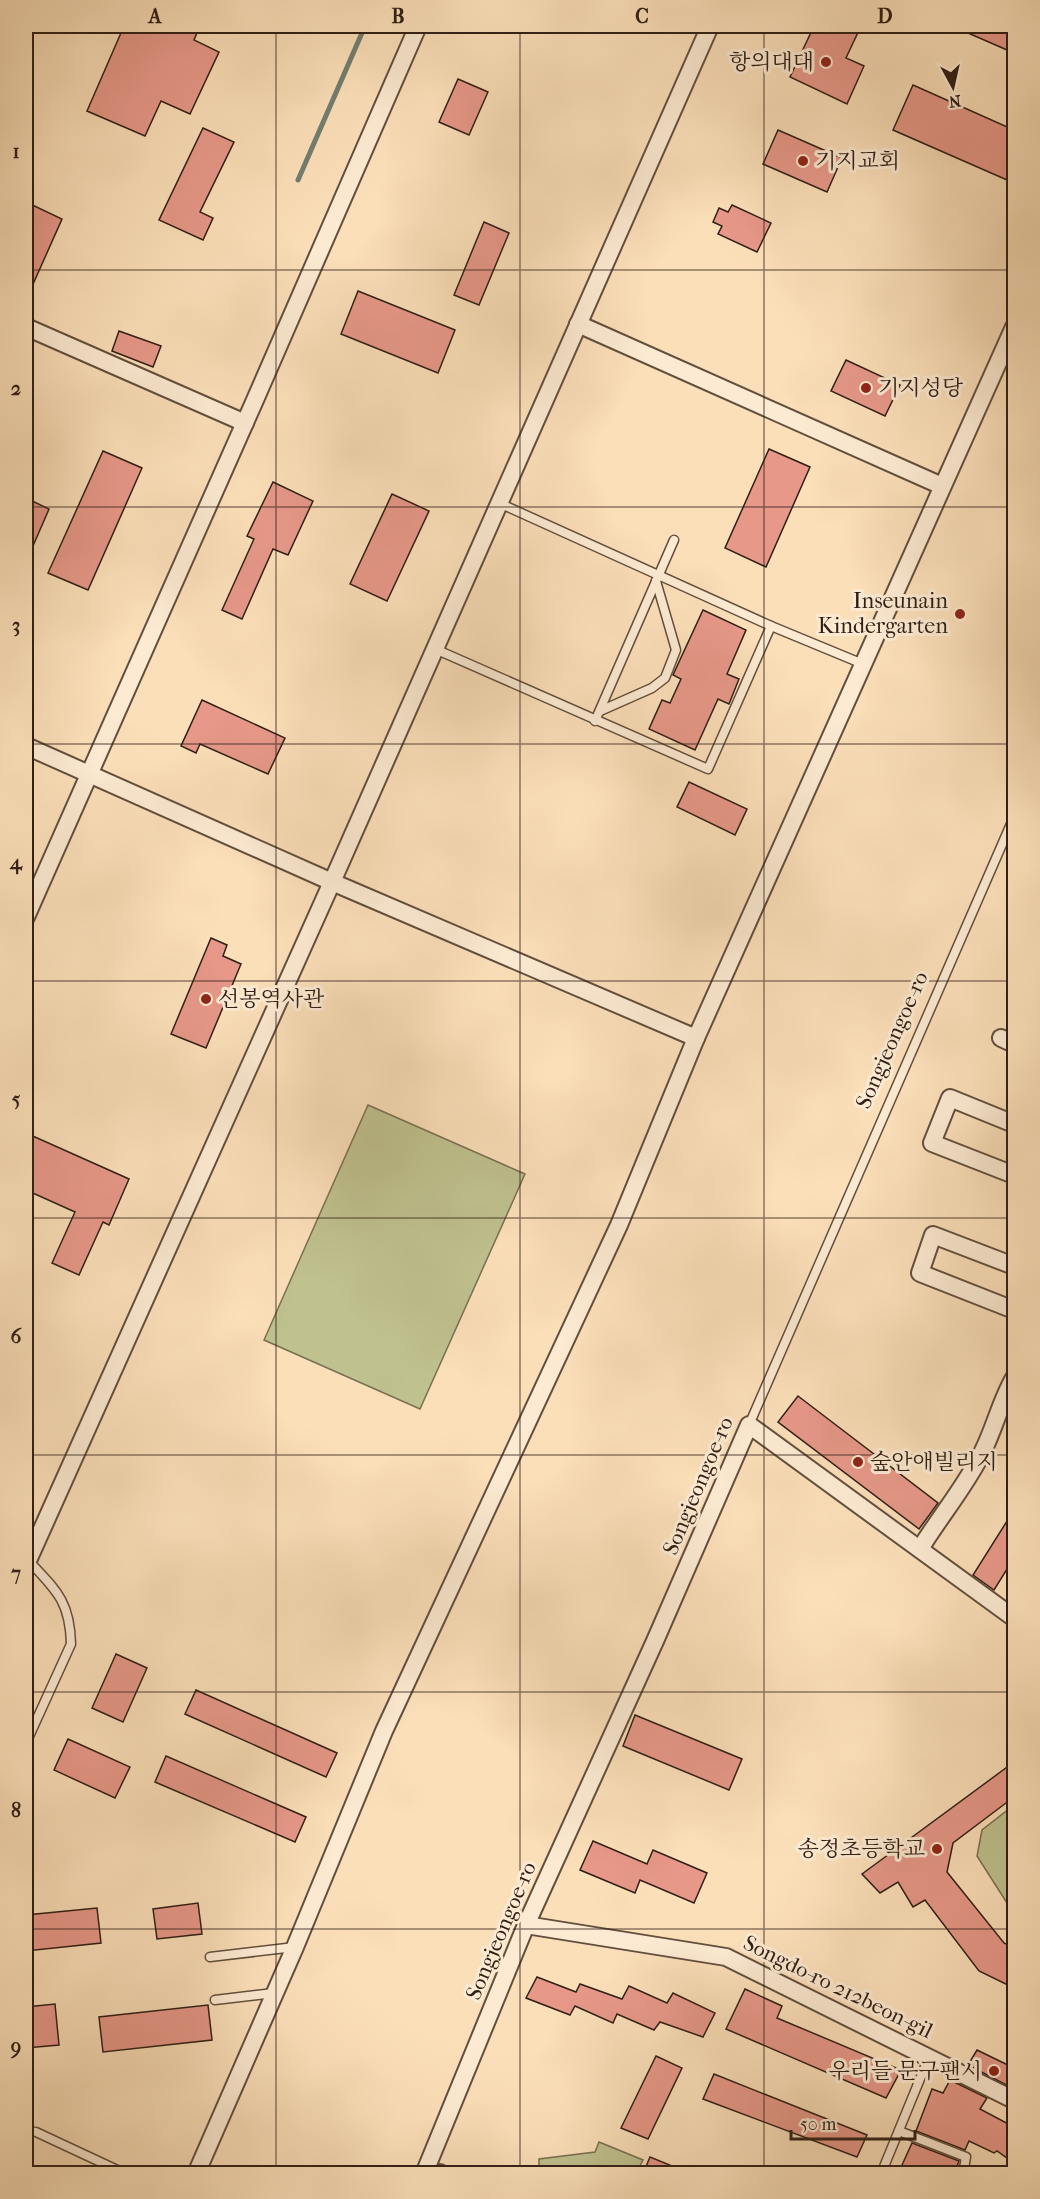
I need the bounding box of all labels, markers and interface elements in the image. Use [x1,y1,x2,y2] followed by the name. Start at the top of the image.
[147,5,163,28] text: A
[391,5,405,28] text: B
[635,5,649,28] text: C
[877,5,893,28] text: D
[729,49,814,75] place label: 항의대대
[819,55,833,69] marker: 항의대대
[923,57,983,117] north arrow
[947,91,962,112] text: N
[12,140,20,163] text: 1
[815,148,900,174] place label: 기지교회
[796,154,810,168] marker: 기지교회
[878,375,964,401] place label: 기지성당
[11,377,21,400] text: 2
[859,381,873,395] marker: 기지성당
[818,588,948,639] place label: Inseunain Kindergarten
[953,607,967,621] marker: Inseunain Kindergarten
[12,614,20,637] text: 3
[9,851,23,875] text: 4
[850,967,934,1113] street label: Songjeongoe-ro
[218,986,325,1012] place label: 선봉역사관
[199,992,213,1006] marker: 선봉역사관
[12,1088,21,1111] text: 5
[11,1325,23,1348] text: 6
[657,1413,739,1559] street label: Songjeongoe-ro
[870,1449,998,1475] place label: 숲안애빌리지
[851,1455,865,1469] marker: 숲안애빌리지
[10,1562,21,1585] text: 7
[11,1799,21,1822] text: 8
[797,1836,925,1862] place label: 송정초등학교
[930,1842,944,1856] marker: 송정초등학교
[460,1858,542,2004] street label: Songjeongoe-ro
[739,1930,937,2044] street label: Songdo-ro 212beon-gil
[10,2036,21,2059] text: 9
[829,2058,982,2084] place label: 우리들 문구팬시
[987,2064,1001,2078] marker: 우리들 문구팬시
[791,2103,916,2141] scale bar
[800,2114,837,2135] text: 50 m

